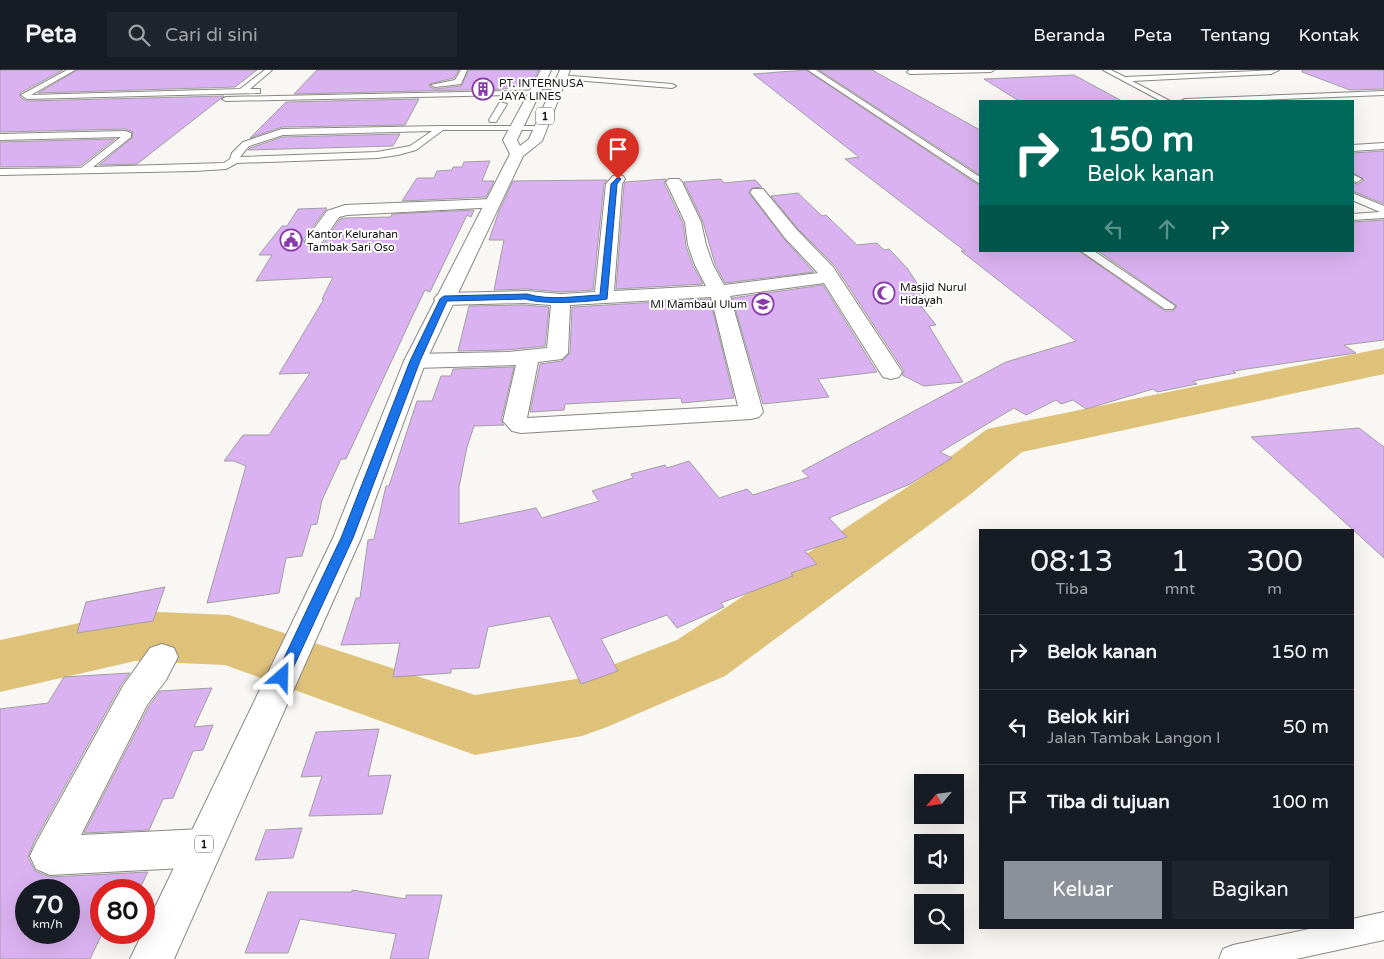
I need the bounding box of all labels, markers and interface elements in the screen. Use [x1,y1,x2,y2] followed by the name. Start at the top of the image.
[107,12,457,57] search box
[25,20,77,49] text: Peta
[125,21,153,49] icon: search
[165,24,258,46] text: Cari di sini
[1033,24,1105,46] text: Beranda
[1133,24,1172,46] text: Peta
[1200,24,1270,46] text: Tentang
[1298,24,1359,46] text: Kontak
[471,77,495,101] building icon: PT. INTERNUSA JAYA LINES
[499,77,584,103] place label: PT. INTERNUSA JAYA LINES
[536,107,554,124] road number: 1
[1087,119,1194,161] text: 150 m
[1004,120,1069,185] icon: right
[597,128,639,179] pin
[604,135,632,163] icon: arrive
[1087,161,1214,187] text: Belok kanan
[1100,215,1128,243] icon: left
[1153,215,1181,243] icon: ahead
[1206,215,1234,243] icon: right
[279,228,303,252] public building icon: Kantor Kelurahan Tambak Sari Oso
[307,228,398,254] place label: Kantor Kelurahan Tambak Sari Oso
[872,281,896,305] mosque icon: Masjid Nurul Hidayah
[900,281,966,307] place label: Masjid Nurul Hidayah
[751,292,775,316] school or university icon: MI Mambaul Ulum
[650,298,747,311] place label: MI Mambaul Ulum
[1030,543,1113,580] text: 08:13
[1170,543,1189,580] text: 1
[1246,543,1303,580] text: 300
[1055,579,1088,599] text: Tiba
[1165,579,1195,599] text: mnt
[1267,579,1282,599] text: m
[1004,638,1032,666] icon: right
[1047,641,1157,663] text: Belok kanan
[1271,641,1329,663] text: 150 m
[255,650,307,702] position arrow
[1047,706,1130,728] text: Belok kiri
[1004,713,1032,741] icon: left
[1283,716,1329,738] text: 50 m
[1047,728,1221,748] text: Jalan Tambak Langon I
[914,774,964,824] north arrow
[914,774,964,944] map controls
[1004,788,1032,816] icon: arrive
[1047,791,1170,813] text: Tiba di tujuan
[1271,791,1329,813] text: 100 m
[914,834,964,884] button: sound
[195,836,213,852] road number: 1
[1004,861,1162,919] button: Keluar
[1172,861,1329,919] button: Bagikan
[90,879,155,944] speed limit sign: 80
[32,890,63,920] text: 70
[914,894,964,944] button: search
[32,917,63,931] text: km/h

